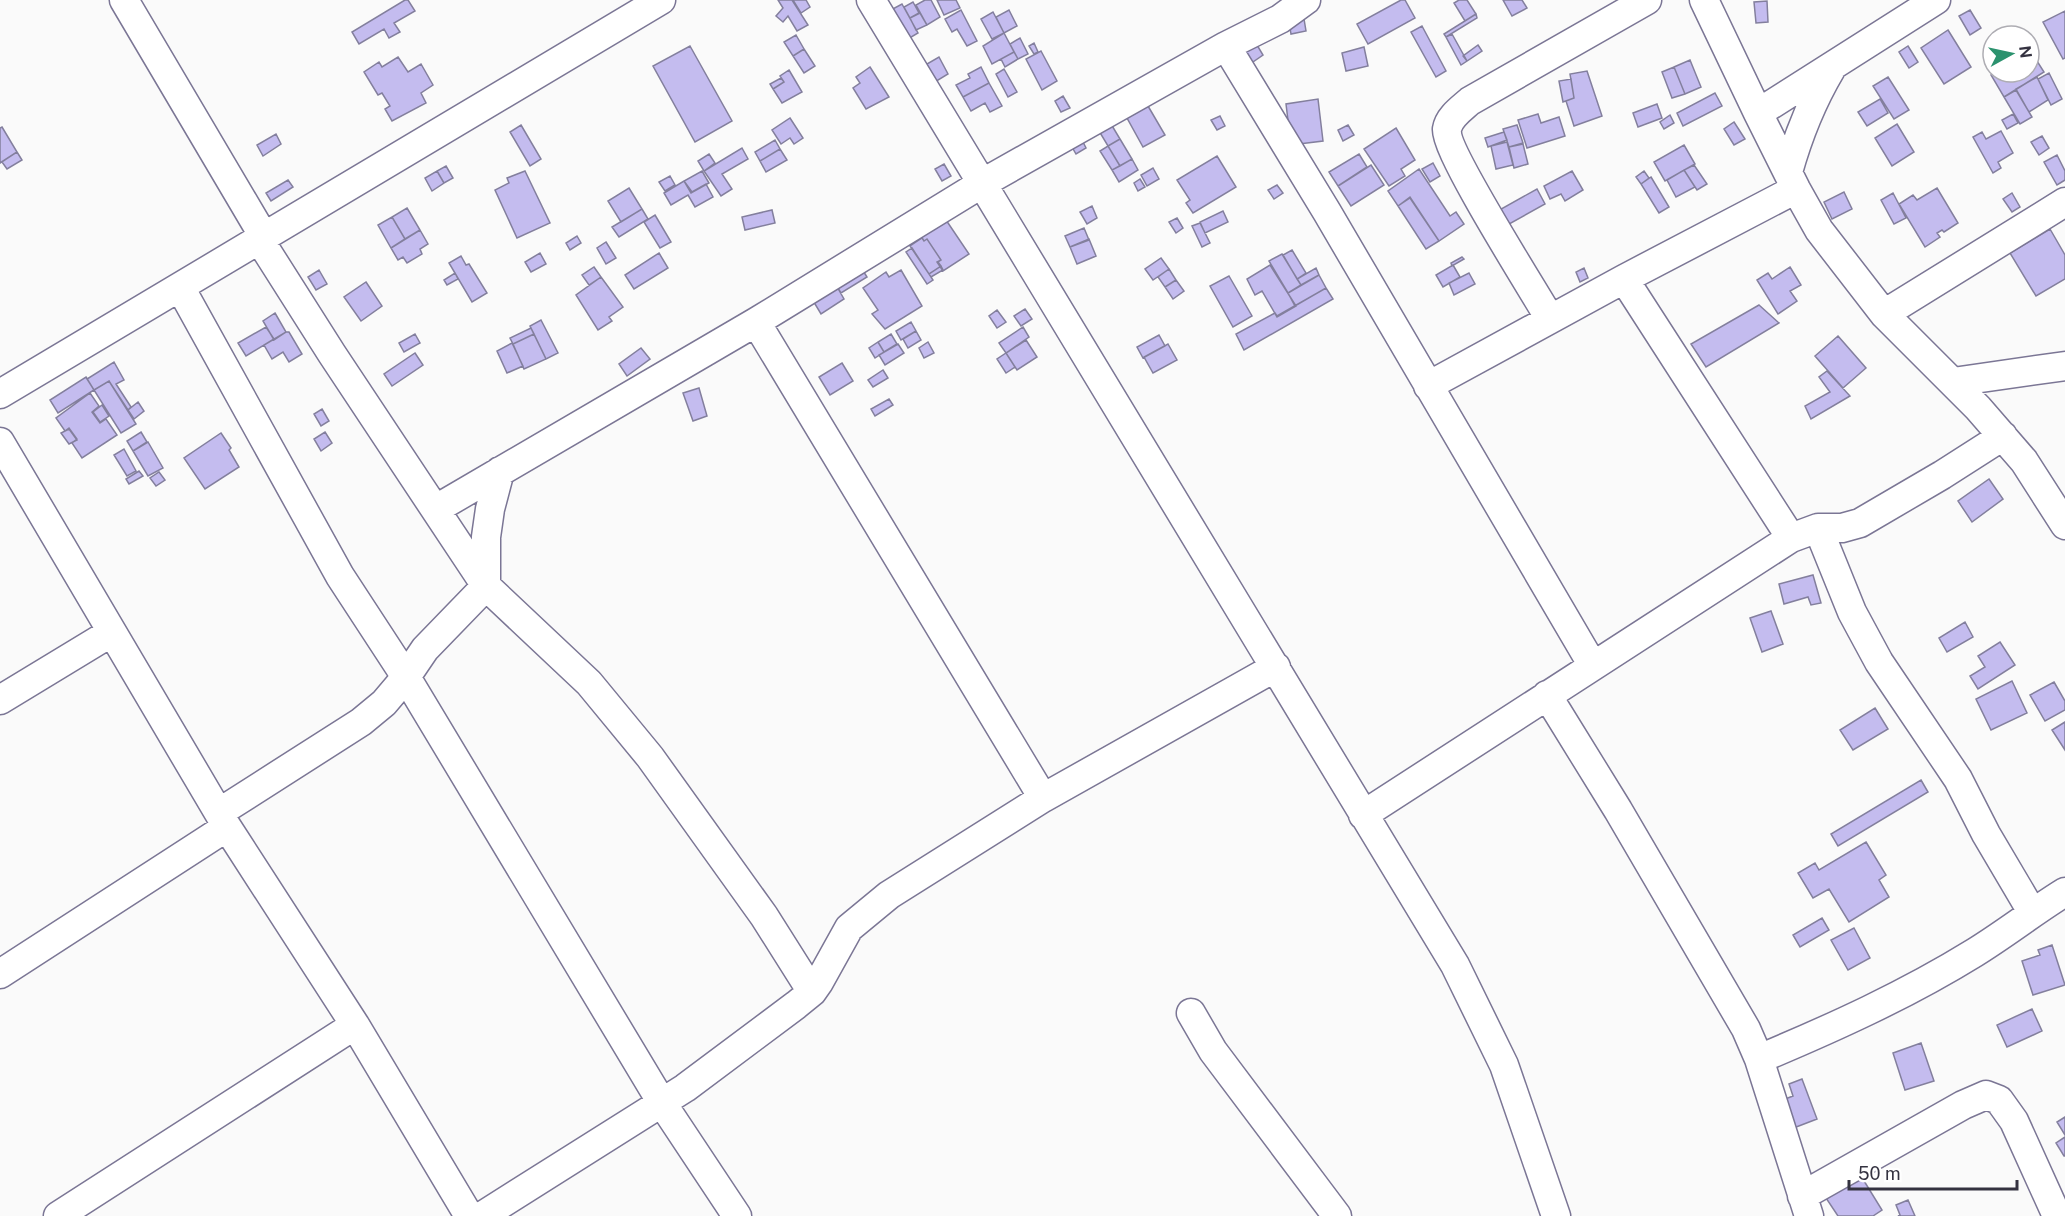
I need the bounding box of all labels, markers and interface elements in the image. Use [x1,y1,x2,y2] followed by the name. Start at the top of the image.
[1981,24,2041,84] north arrow
[2015,44,2036,60] text: N
[1849,1153,2017,1191] scale bar
[1858,1163,1901,1184] text: 50 m

